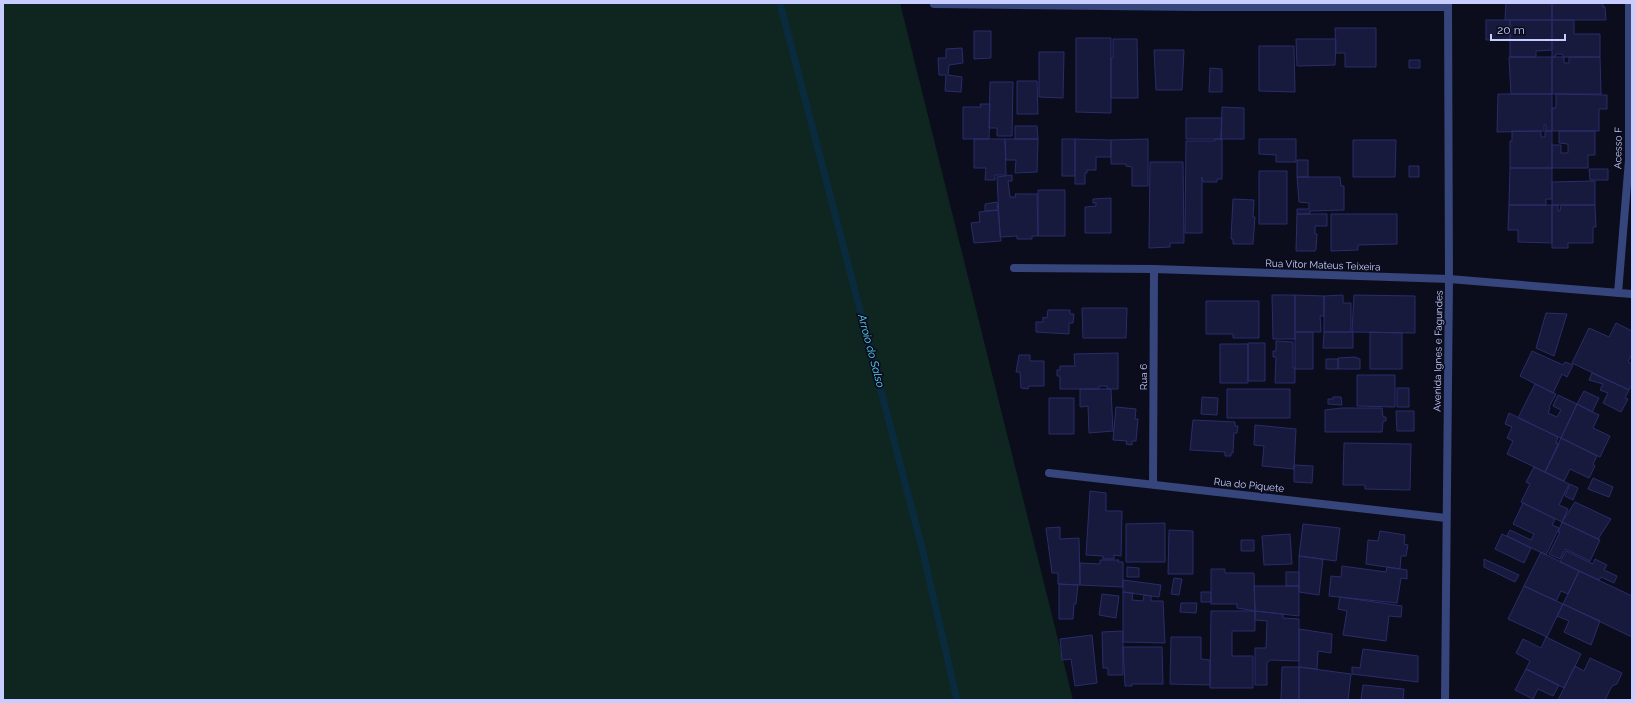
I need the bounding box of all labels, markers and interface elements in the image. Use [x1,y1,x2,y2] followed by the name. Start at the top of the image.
[1491,16,1565,42] scale bar
[1497,23,1525,37] text: 20 m
[1612,127,1624,169] street label: Acesso F
[1265,257,1381,273] street label: Rua Vítor Mateus Teixeira
[1431,290,1445,412] street label: Avenida Ignes e Fagundes
[855,312,887,389] water label: Arroio do Salso
[1138,364,1149,390] street label: Rua 6
[1213,476,1285,494] street label: Rua do Piquete

